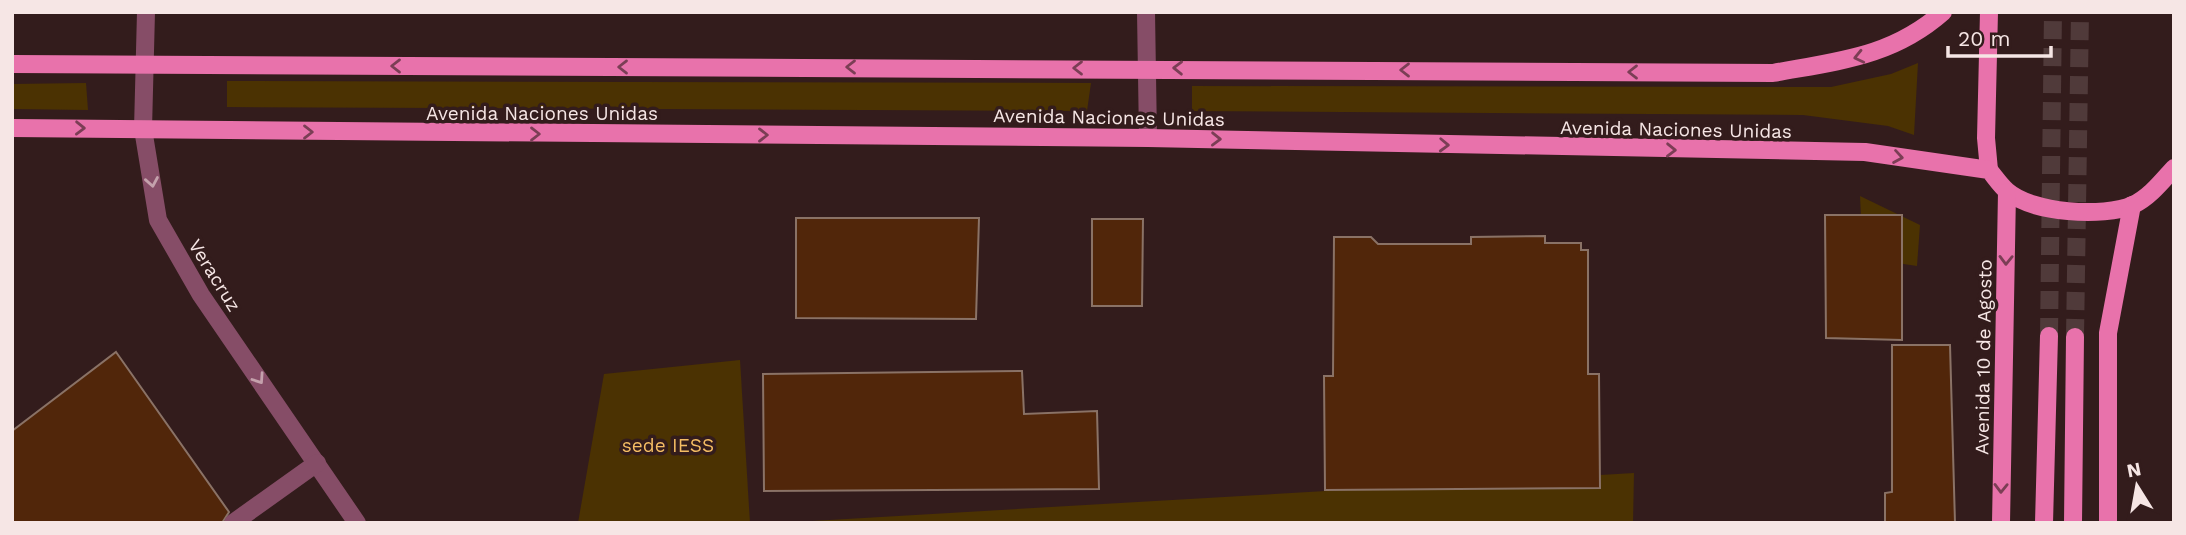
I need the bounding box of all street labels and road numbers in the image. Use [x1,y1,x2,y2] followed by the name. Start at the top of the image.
[426,102,658,125] street label: Avenida Naciones Unidas
[993,104,1225,131] street label: Avenida Naciones Unidas
[1560,116,1792,143] street label: Avenida Naciones Unidas
[183,235,246,316] street label: Veracruz
[1970,259,1997,455] street label: Avenida 10 de Agosto

